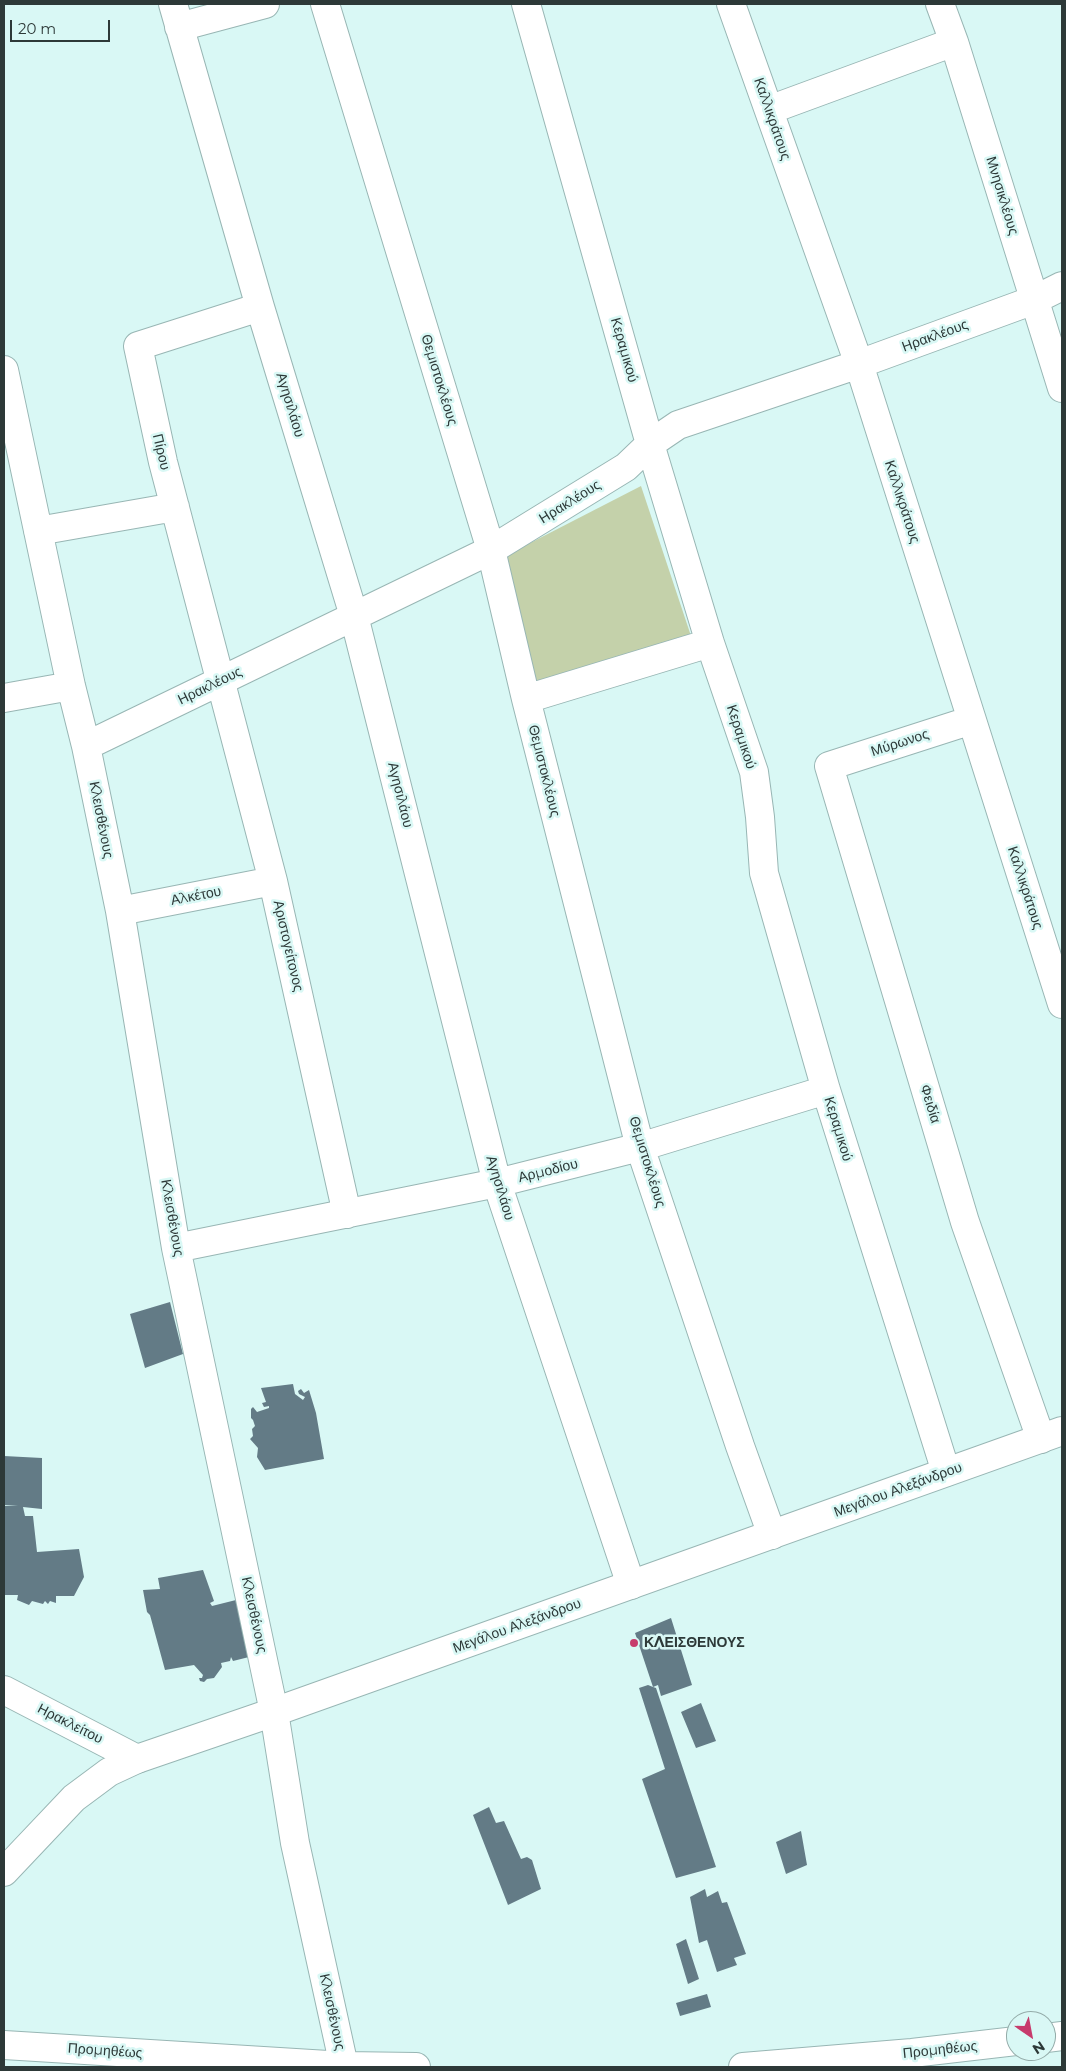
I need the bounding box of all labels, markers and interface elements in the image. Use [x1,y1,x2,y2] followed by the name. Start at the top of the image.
[12,10,112,42] scale bar
[18,19,56,38] text: 20 m
[750,76,794,162] street label: Καλλικράτους
[982,155,1022,237] street label: Μνησικλέους
[607,316,641,384] street label: Κεραμικού
[900,316,970,356] street label: Ηρακλέους
[417,332,461,428] street label: Θεμιστοκλέους
[272,371,308,439] street label: Αγησιλάου
[149,432,173,472] street label: Πίρου
[881,458,923,546] street label: Καλλικράτους
[536,477,604,527] street label: Ηρακλέους
[175,663,245,709] street label: Ηρακλέους
[723,703,759,771] street label: Κεραμικού
[524,723,564,819] street label: Θεμιστοκλέους
[869,726,931,760] street label: Μύρωνος
[384,761,416,829] street label: Αγησιλάου
[85,780,117,860] street label: Κλεισθένους
[1004,844,1046,932] street label: Καλλικράτους
[169,883,223,909] street label: Αλκέτου
[269,899,307,993] street label: Αριστογείτονος
[916,1083,944,1125] street label: Φειδία
[820,1095,856,1163] street label: Κεραμικού
[625,1114,669,1210] street label: Θεμιστοκλέους
[482,1154,518,1222] street label: Αγησιλάου
[516,1155,580,1187] street label: Αρμοδίου
[157,1178,187,1258] street label: Κλεισθένους
[832,1459,964,1521] street label: Μεγάλου Αλεξάνδρου
[238,1575,270,1655] street label: Κλεισθένους
[451,1595,583,1657] street label: Μεγάλου Αλεξάνδρου
[644,1635,745,1651] place label: ΚΛΕΙΣΘΕΝΟΥΣ
[628,1637,640,1649] marker: ΚΛΕΙΣΘΕΝΟΥΣ
[35,1700,105,1748] street label: Ηρακλείτου
[316,1972,348,2052] street label: Κλεισθένους
[1006,2011,1056,2061] north arrow
[1029,2037,1048,2058] text: N
[902,2038,978,2062] street label: Προμηθέως
[67,2040,143,2062] street label: Προμηθέως

